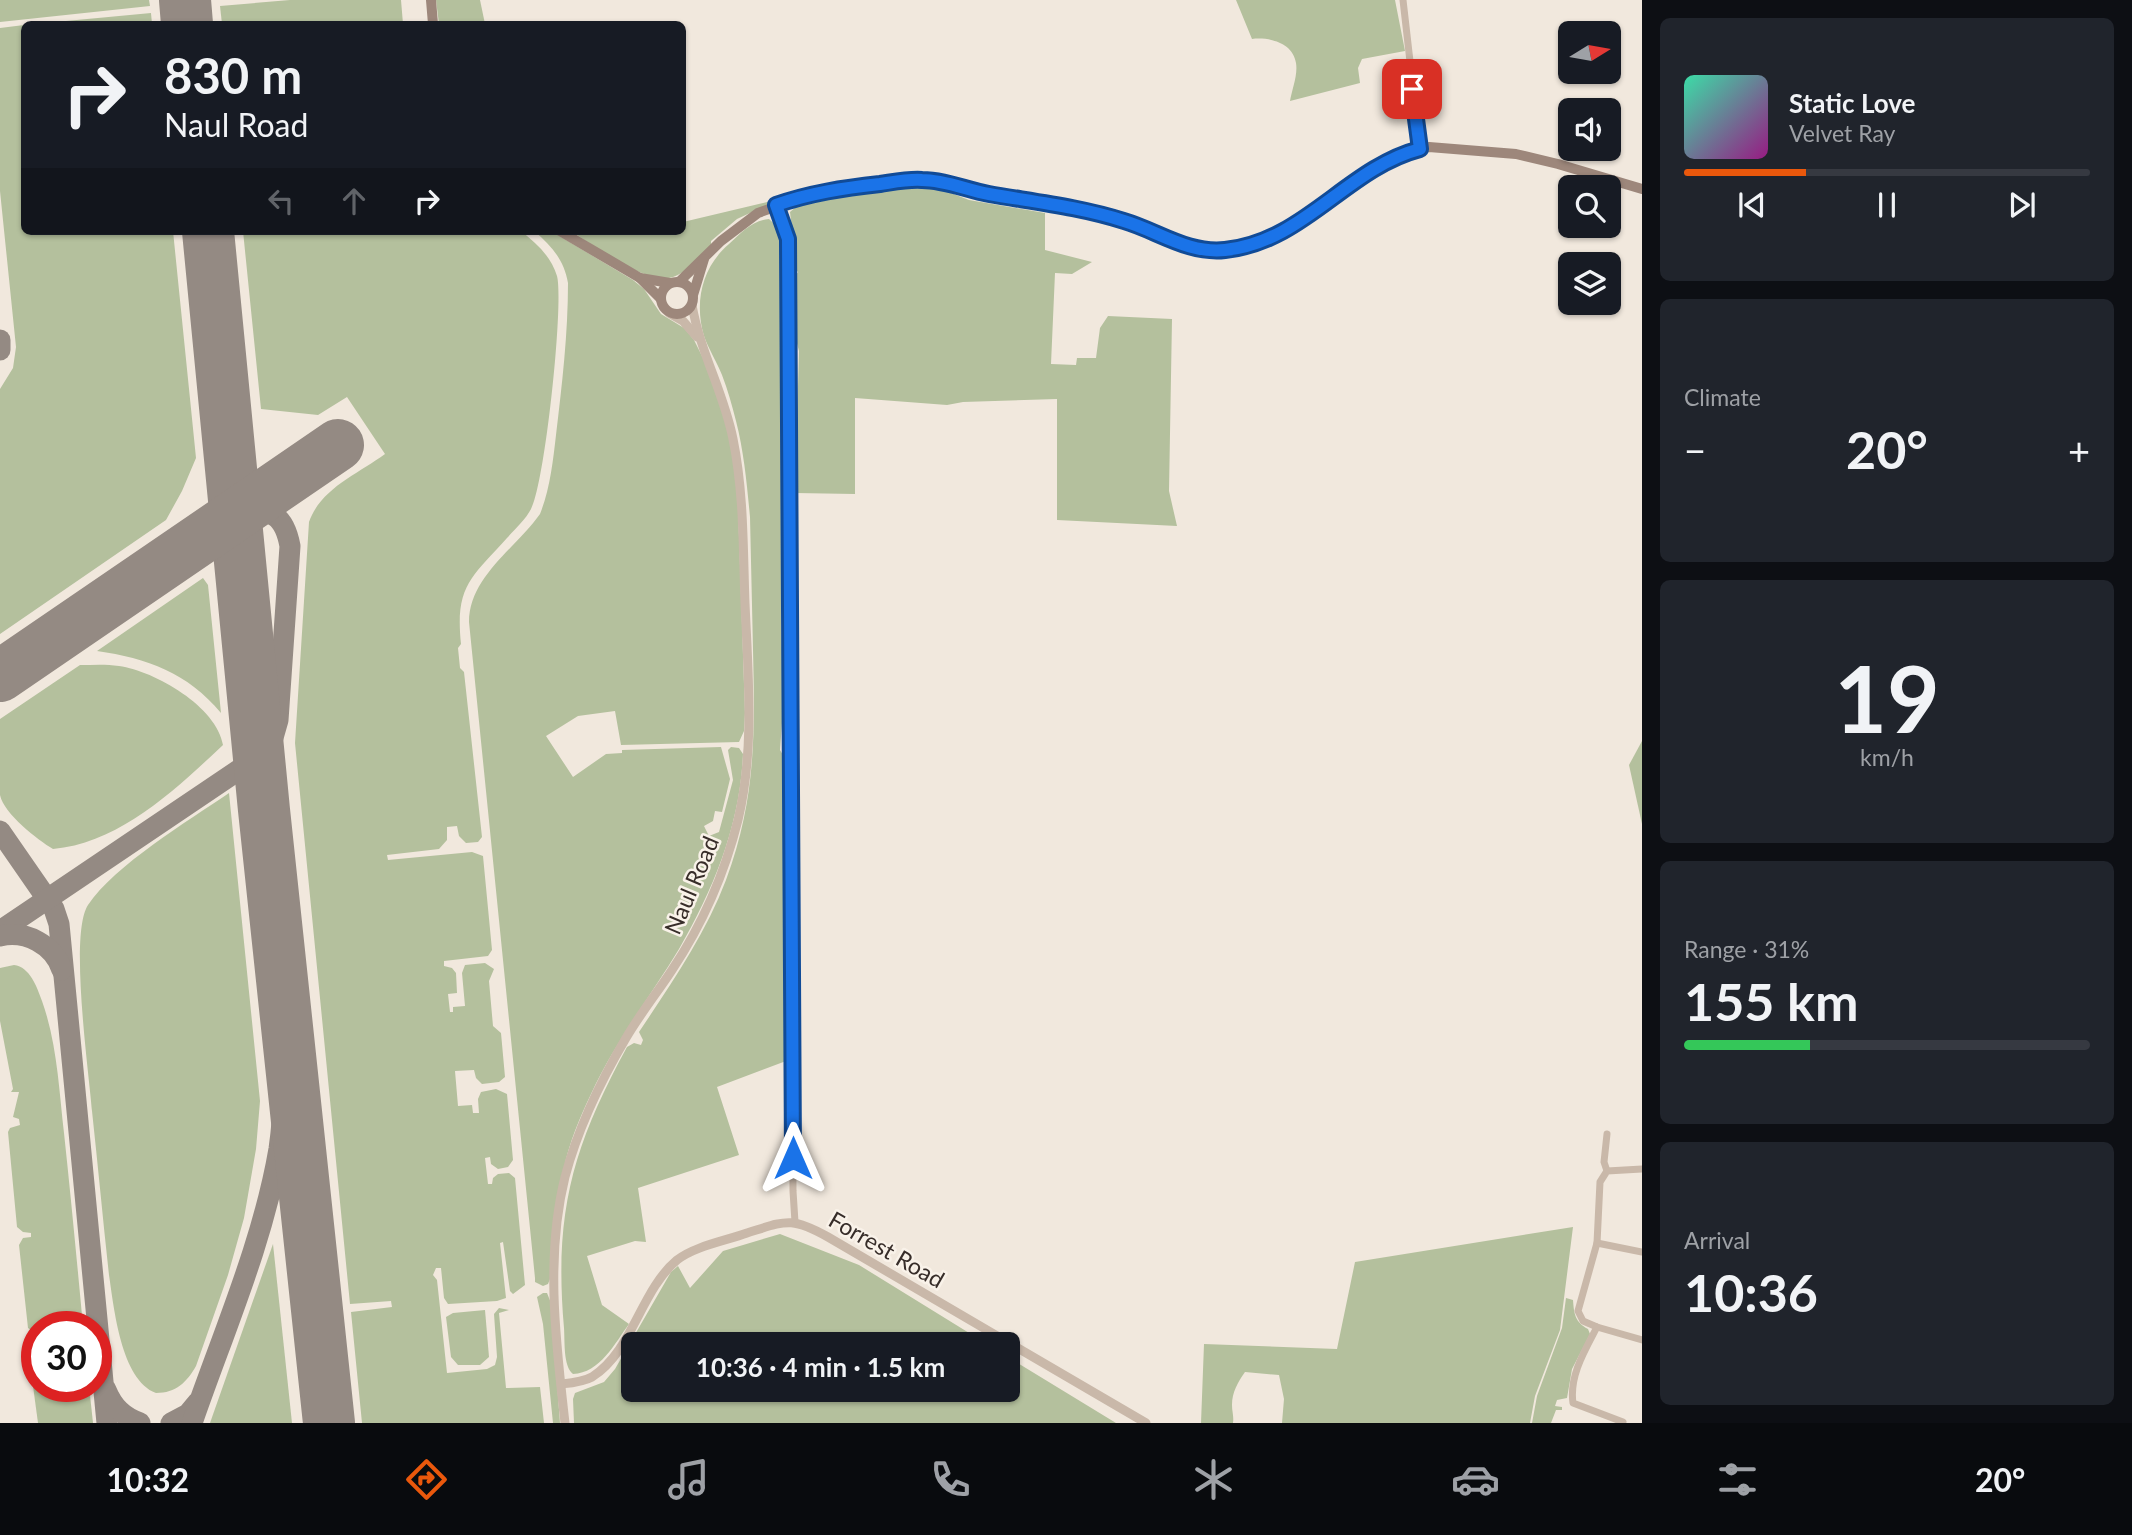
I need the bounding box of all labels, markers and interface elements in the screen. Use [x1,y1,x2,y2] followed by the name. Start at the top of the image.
[1558,21,1620,84] north arrow
[1558,21,1621,315] map controls
[164,46,302,104] text: 830 m
[49,49,140,140] icon: right
[1382,59,1442,119] pin
[1393,70,1431,108] icon: arrive
[1789,87,1916,119] text: Static Love
[1558,98,1621,161] button: sound
[164,105,308,144] text: Naul Road
[1789,119,1895,147] text: Velvet Ray
[1558,175,1621,238] button: search
[262,182,300,220] icon: left
[335,182,373,220] icon: ahead
[408,182,446,220] icon: right
[1733,186,1771,224] icon: previous
[1868,186,1906,224] icon: pause
[2003,186,2041,224] icon: next
[1558,252,1621,315] button: layers
[1684,383,1761,411] text: Climate
[1846,418,1928,480] text: 20°
[1684,427,1706,473] text: −
[2068,427,2090,473] text: +
[1834,643,1940,752] text: 19
[1860,743,1914,771] text: km/h
[658,832,724,938] street label: Naul Road
[1684,935,1809,963] text: Range · 31%
[1684,970,1858,1032] text: 155 km
[756,1121,830,1195] position arrow
[824,1205,950,1293] street label: Forrest Road
[1684,1226,1750,1254] text: Arrival
[1684,1261,1818,1323] text: 10:36
[21,1311,112,1402] speed limit sign: 30
[696,1351,945,1383] text: 10:36 · 4 min · 1.5 km
[402,1455,451,1504] icon: directions
[664,1455,713,1504] icon: music
[926,1455,975,1504] icon: phone
[1189,1455,1238,1504] icon: climate
[1451,1455,1500,1504] icon: car
[1713,1455,1762,1504] icon: filters
[107,1460,189,1499] text: 10:32
[1975,1460,2025,1499] text: 20°

